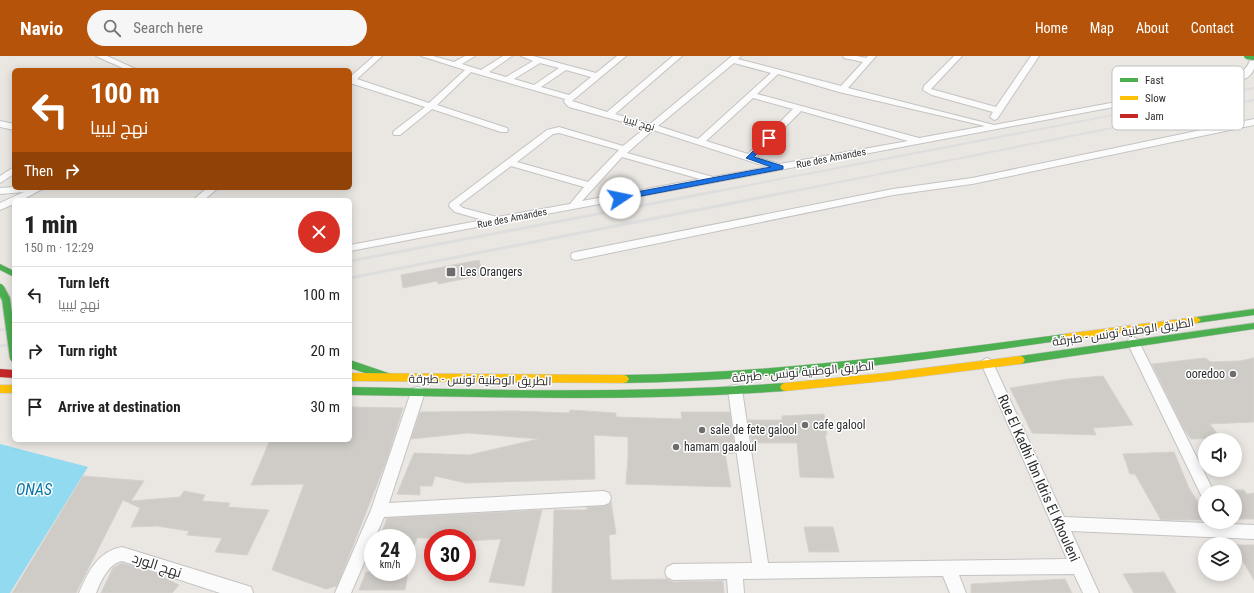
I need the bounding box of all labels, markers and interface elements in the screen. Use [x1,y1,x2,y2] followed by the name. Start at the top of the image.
[87,10,367,46] search box
[20,17,63,40] text: Navio
[101,17,123,39] icon: search
[133,19,203,37] text: Search here
[1035,20,1068,36] text: Home
[1090,20,1114,36] text: Map
[1136,20,1169,36] text: About
[1191,20,1234,36] text: Contact
[1112,66,1244,130] legend
[1145,74,1164,87] text: Fast
[90,77,160,110] text: 100 m
[24,84,76,136] icon: left
[1145,92,1166,105] text: Slow
[1145,110,1164,123] text: Jam
[622,113,656,134] street label: نهج ليبيا
[90,117,148,138] text: نهج ليبيا
[752,121,786,155] pin
[758,127,780,149] icon: arrive
[795,146,867,170] street label: Rue des Amandes
[61,160,83,182] icon: right
[24,162,53,180] text: Then
[599,177,641,219] position arrow
[476,206,548,230] street label: Rue des Amandes
[24,211,78,239] text: 1 min
[298,211,340,253] button: close
[24,240,94,255] text: 150 m · 12:29
[460,265,522,279] place label: Les Orangers
[445,266,457,278] marker: Les Orangers
[58,274,109,292] text: Turn left
[24,284,46,306] icon: left
[303,286,340,304] text: 100 m
[58,297,100,312] text: نهج ليبيا
[1051,315,1195,349] street label: الطريق الوطنية تونس - طبرقة
[24,340,46,362] icon: right
[58,342,117,360] text: Turn right
[310,342,340,360] text: 20 m
[731,359,875,385] street label: الطريق الوطنية تونس - طبرقة
[1186,367,1225,381] place label: ooredoo
[1228,369,1238,379] marker: ooredoo
[408,372,552,388] street label: الطريق الوطنية تونس - طبرقة
[995,392,1083,564] street label: Rue El Kadhi Ibn Idris El Khouleni
[24,396,46,418] icon: arrive
[58,398,181,416] text: Arrive at destination
[310,398,340,416] text: 30 m
[813,418,866,432] place label: cafe galool
[800,420,810,430] marker: cafe galool
[710,423,797,437] place label: sale de fete galool
[697,425,707,435] marker: sale de fete galool
[1198,433,1242,581] map controls
[1198,433,1242,477] button: sound
[684,440,757,454] place label: hamam gaaloul
[671,442,681,452] marker: hamam gaaloul
[16,480,53,499] water label: ONAS
[1198,485,1242,529] button: search
[424,529,476,581] speed limit sign: 30
[1198,537,1242,581] button: layers
[380,538,400,562] text: 24
[130,549,184,581] street label: نهج الورد
[380,559,400,570] text: km/h

